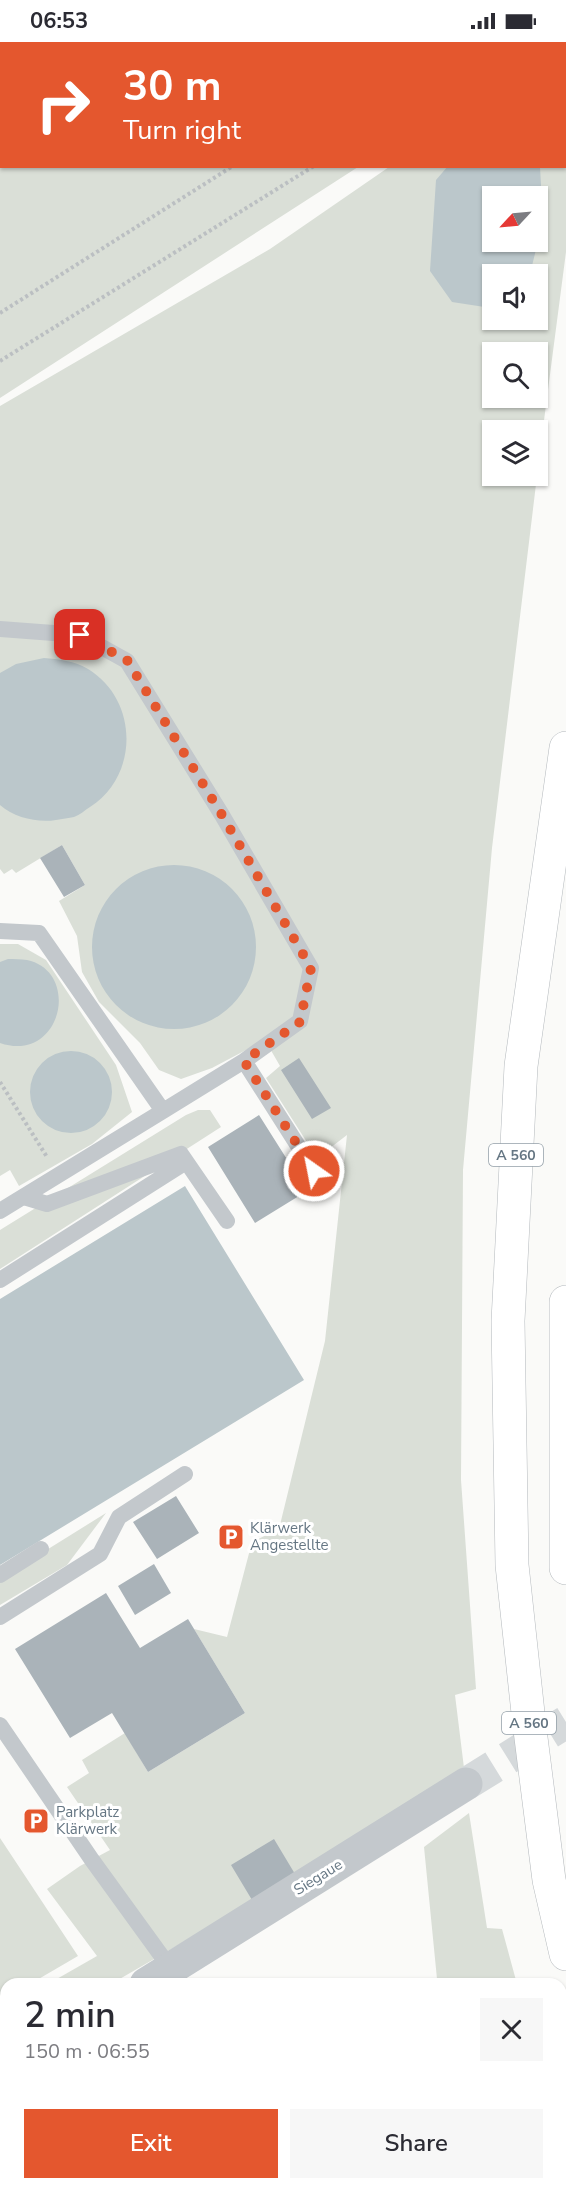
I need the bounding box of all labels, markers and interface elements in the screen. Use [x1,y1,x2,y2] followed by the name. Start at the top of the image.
[30,6,88,36] text: 06:53
[123,58,222,115] text: 30 m
[24,66,102,144] icon: right
[123,112,241,149] text: Turn right
[482,186,548,252] north arrow
[482,186,548,486] map controls
[482,264,548,330] button: sound
[482,342,548,408] button: search
[482,420,548,486] button: layers
[54,609,105,660] pin
[63,618,96,651] icon: arrive
[282,1139,346,1203] position arrow
[489,1144,543,1166] road number: A 560
[250,1518,328,1555] place label: Klärwerk Angestellte
[216,1522,246,1552] parking icon: Klärwerk Angestellte
[502,1712,556,1734] road number: A 560
[56,1802,119,1839] place label: Parkplatz Klärwerk
[21,1806,51,1836] parking icon: Parkplatz Klärwerk
[290,1854,346,1900] street label: Siegaue
[24,1991,116,2040] text: 2 min
[480,1998,543,2061] button: close
[24,2038,150,2065] text: 150 m · 06:55
[24,2109,278,2178] button: Exit
[290,2109,543,2178] button: Share

